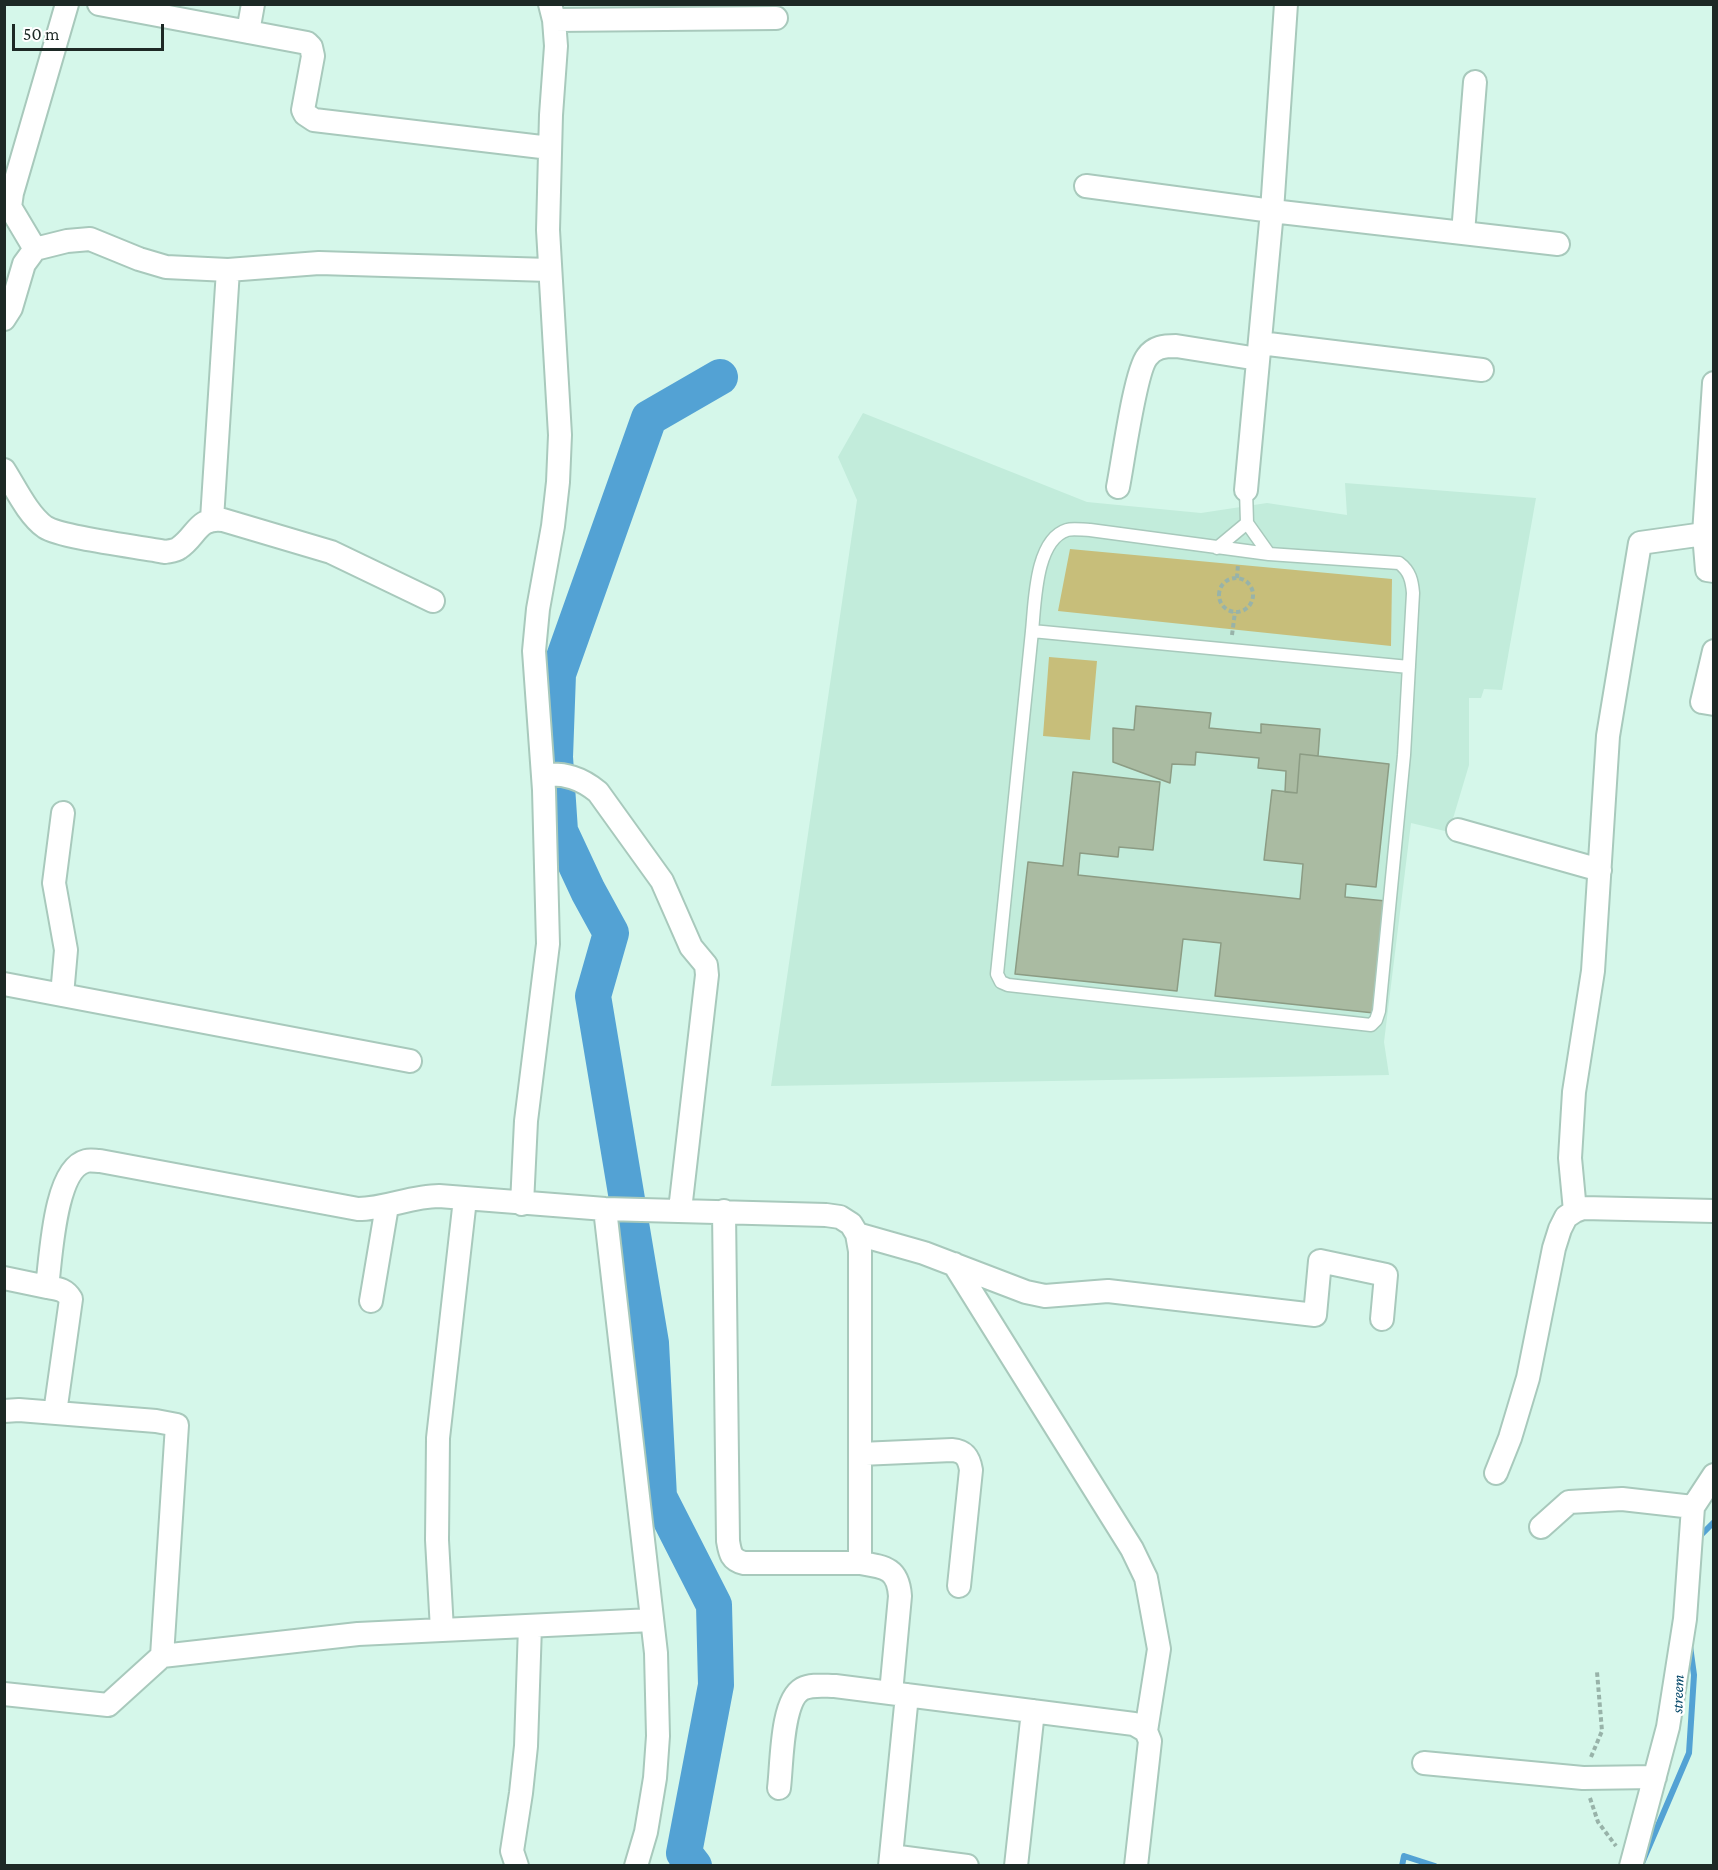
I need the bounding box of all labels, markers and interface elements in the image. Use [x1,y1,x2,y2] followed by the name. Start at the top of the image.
[15,12,166,50] scale bar
[23,24,60,44] text: 50 m
[1668,1674,1688,1714] water label: streem

